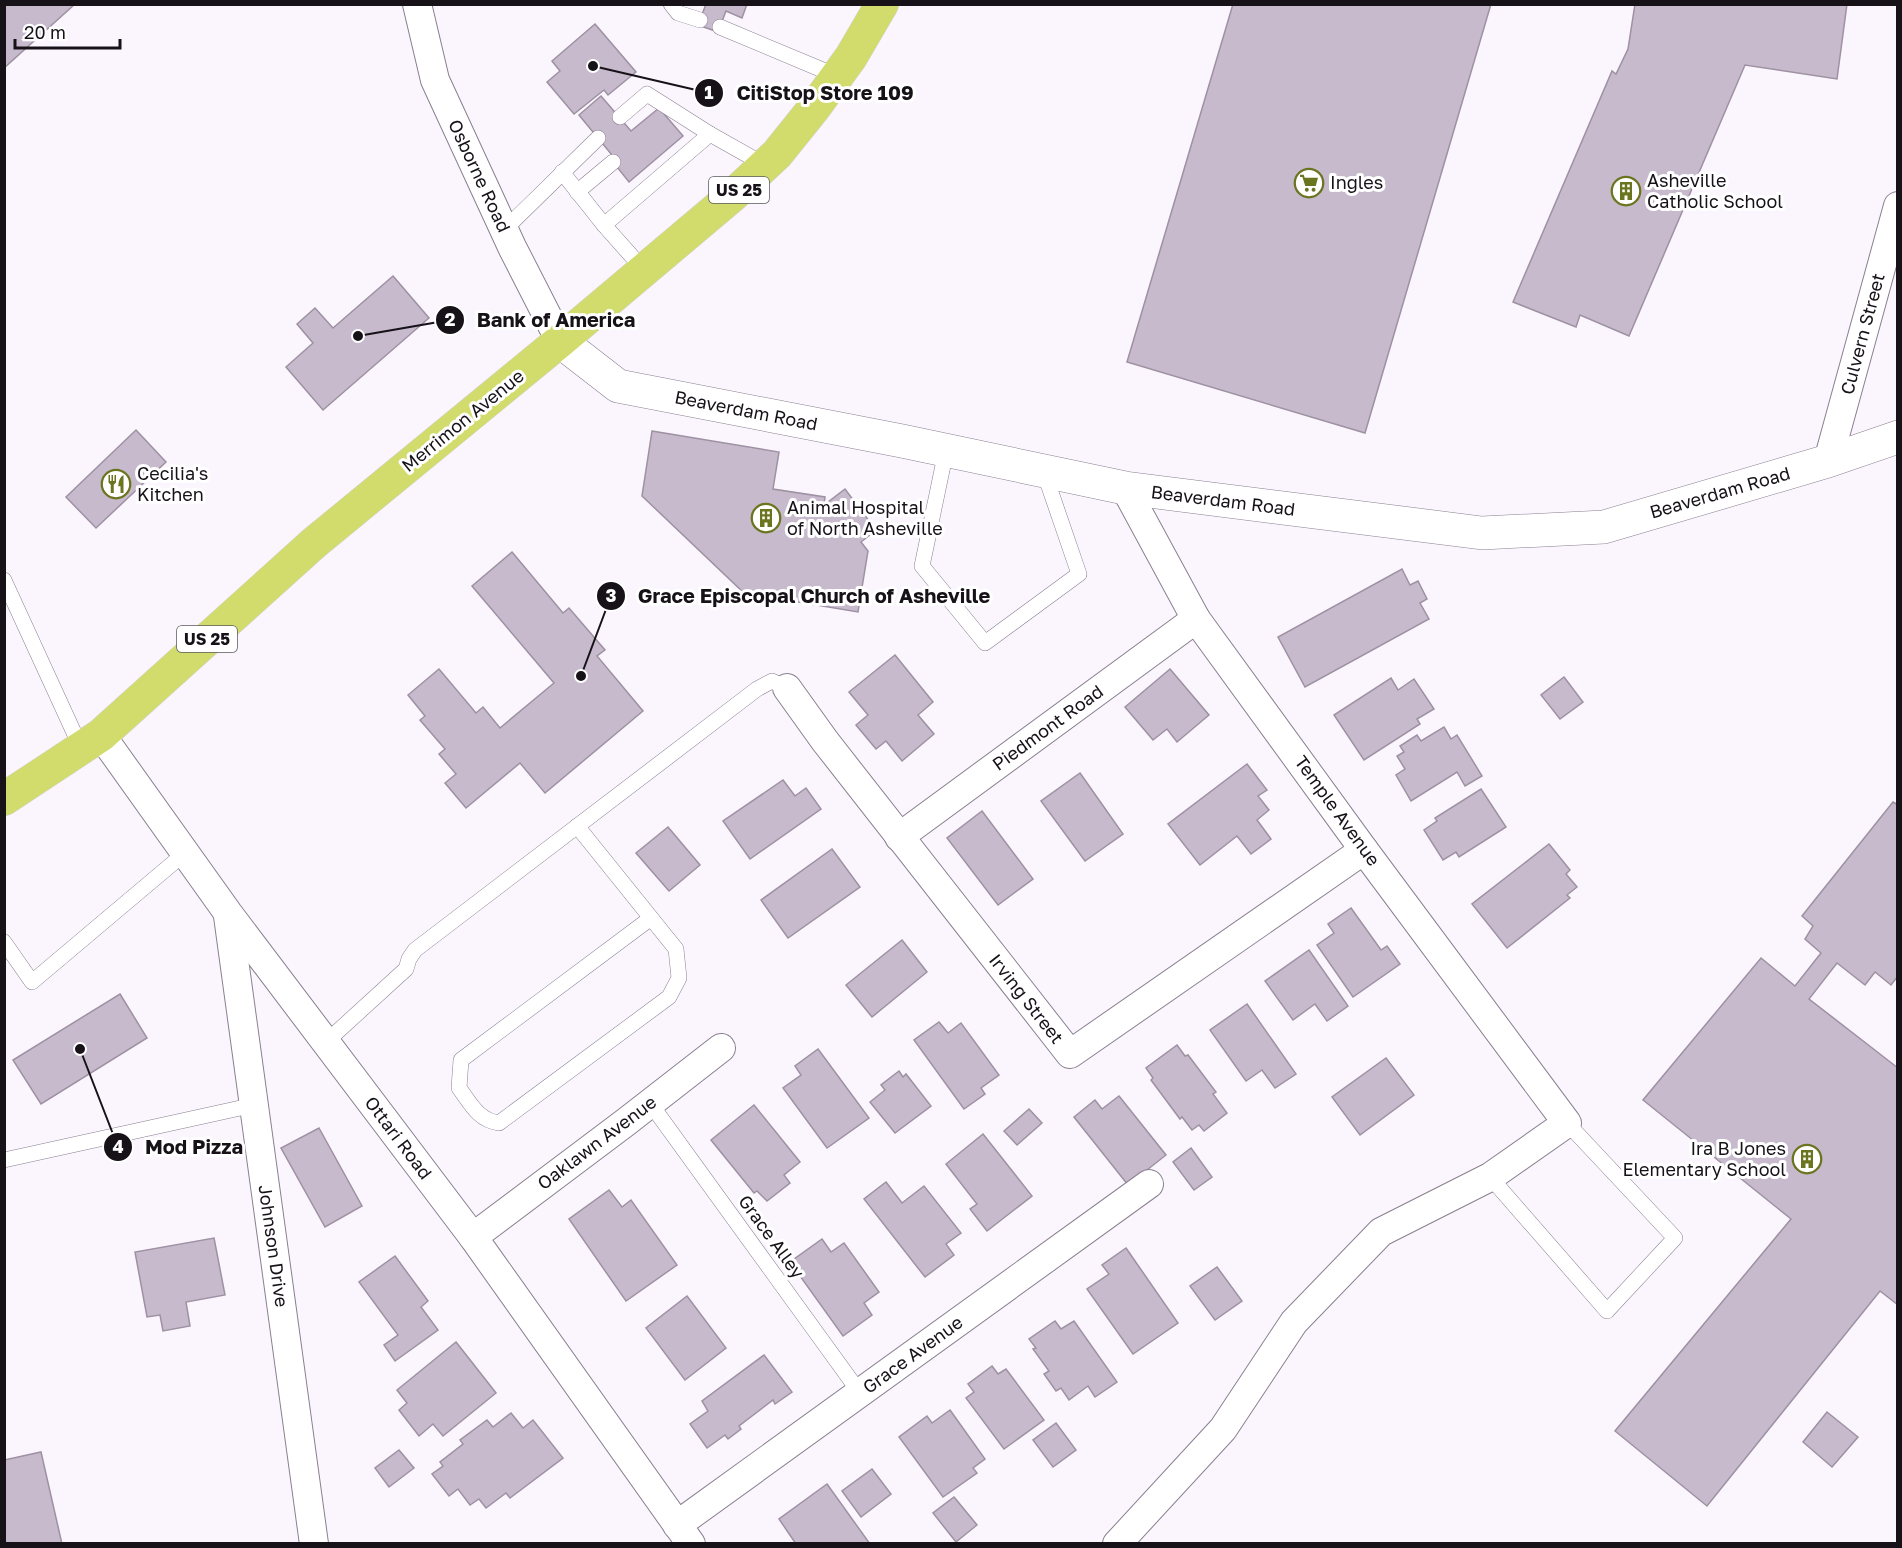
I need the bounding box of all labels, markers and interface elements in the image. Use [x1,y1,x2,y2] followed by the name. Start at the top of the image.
[15,12,120,50] scale bar
[24,21,66,43] text: 20 m
[694,74,925,112] callout: CitiStop Store 109
[736,80,914,104] text: CitiStop Store 109
[704,81,714,103] text: 1
[444,116,516,235] street label: Osborne Road
[1293,167,1325,199] supermarket icon: Ingles
[1647,169,1783,212] place label: Asheville Catholic School
[1330,171,1383,193] place label: Ingles
[1610,175,1642,207] building icon: Asheville Catholic School
[709,177,769,203] road number: US 25
[1835,271,1889,397] street label: Culvern Street
[435,301,647,339] callout: Bank of America
[477,307,635,331] text: Bank of America
[445,308,456,330] text: 2
[397,364,528,476] street label: Merrimon Avenue
[673,385,820,435] street label: Beaverdam Road
[1647,461,1792,523] street label: Beaverdam Road
[137,462,208,505] place label: Cecilia's Kitchen
[100,468,132,500] restaurant icon: Cecilia's Kitchen
[1150,480,1296,520] street label: Beaverdam Road
[787,496,943,539] place label: Animal Hospital of North Asheville
[750,502,782,534] building icon: Animal Hospital of North Asheville
[596,577,1003,615] callout: Grace Episcopal Church of Asheville
[638,583,990,607] text: Grace Episcopal Church of Asheville
[606,584,617,606] text: 3
[177,626,237,652] road number: US 25
[988,680,1107,775] street label: Piedmont Road
[1290,751,1385,870] street label: Temple Avenue
[985,949,1069,1048] street label: Irving Street
[533,1090,660,1194] street label: Oaklawn Avenue
[360,1092,437,1183] street label: Ottari Road
[103,1128,256,1166] callout: Mod Pizza
[145,1134,243,1158] text: Mod Pizza
[112,1135,124,1157] text: 4
[1622,1137,1786,1180] place label: Ira B Jones Elementary School
[1791,1143,1823,1175] building icon: Ira B Jones Elementary School
[255,1183,293,1309] street label: Johnson Drive
[734,1190,809,1282] street label: Grace Alley
[858,1311,967,1398] street label: Grace Avenue

